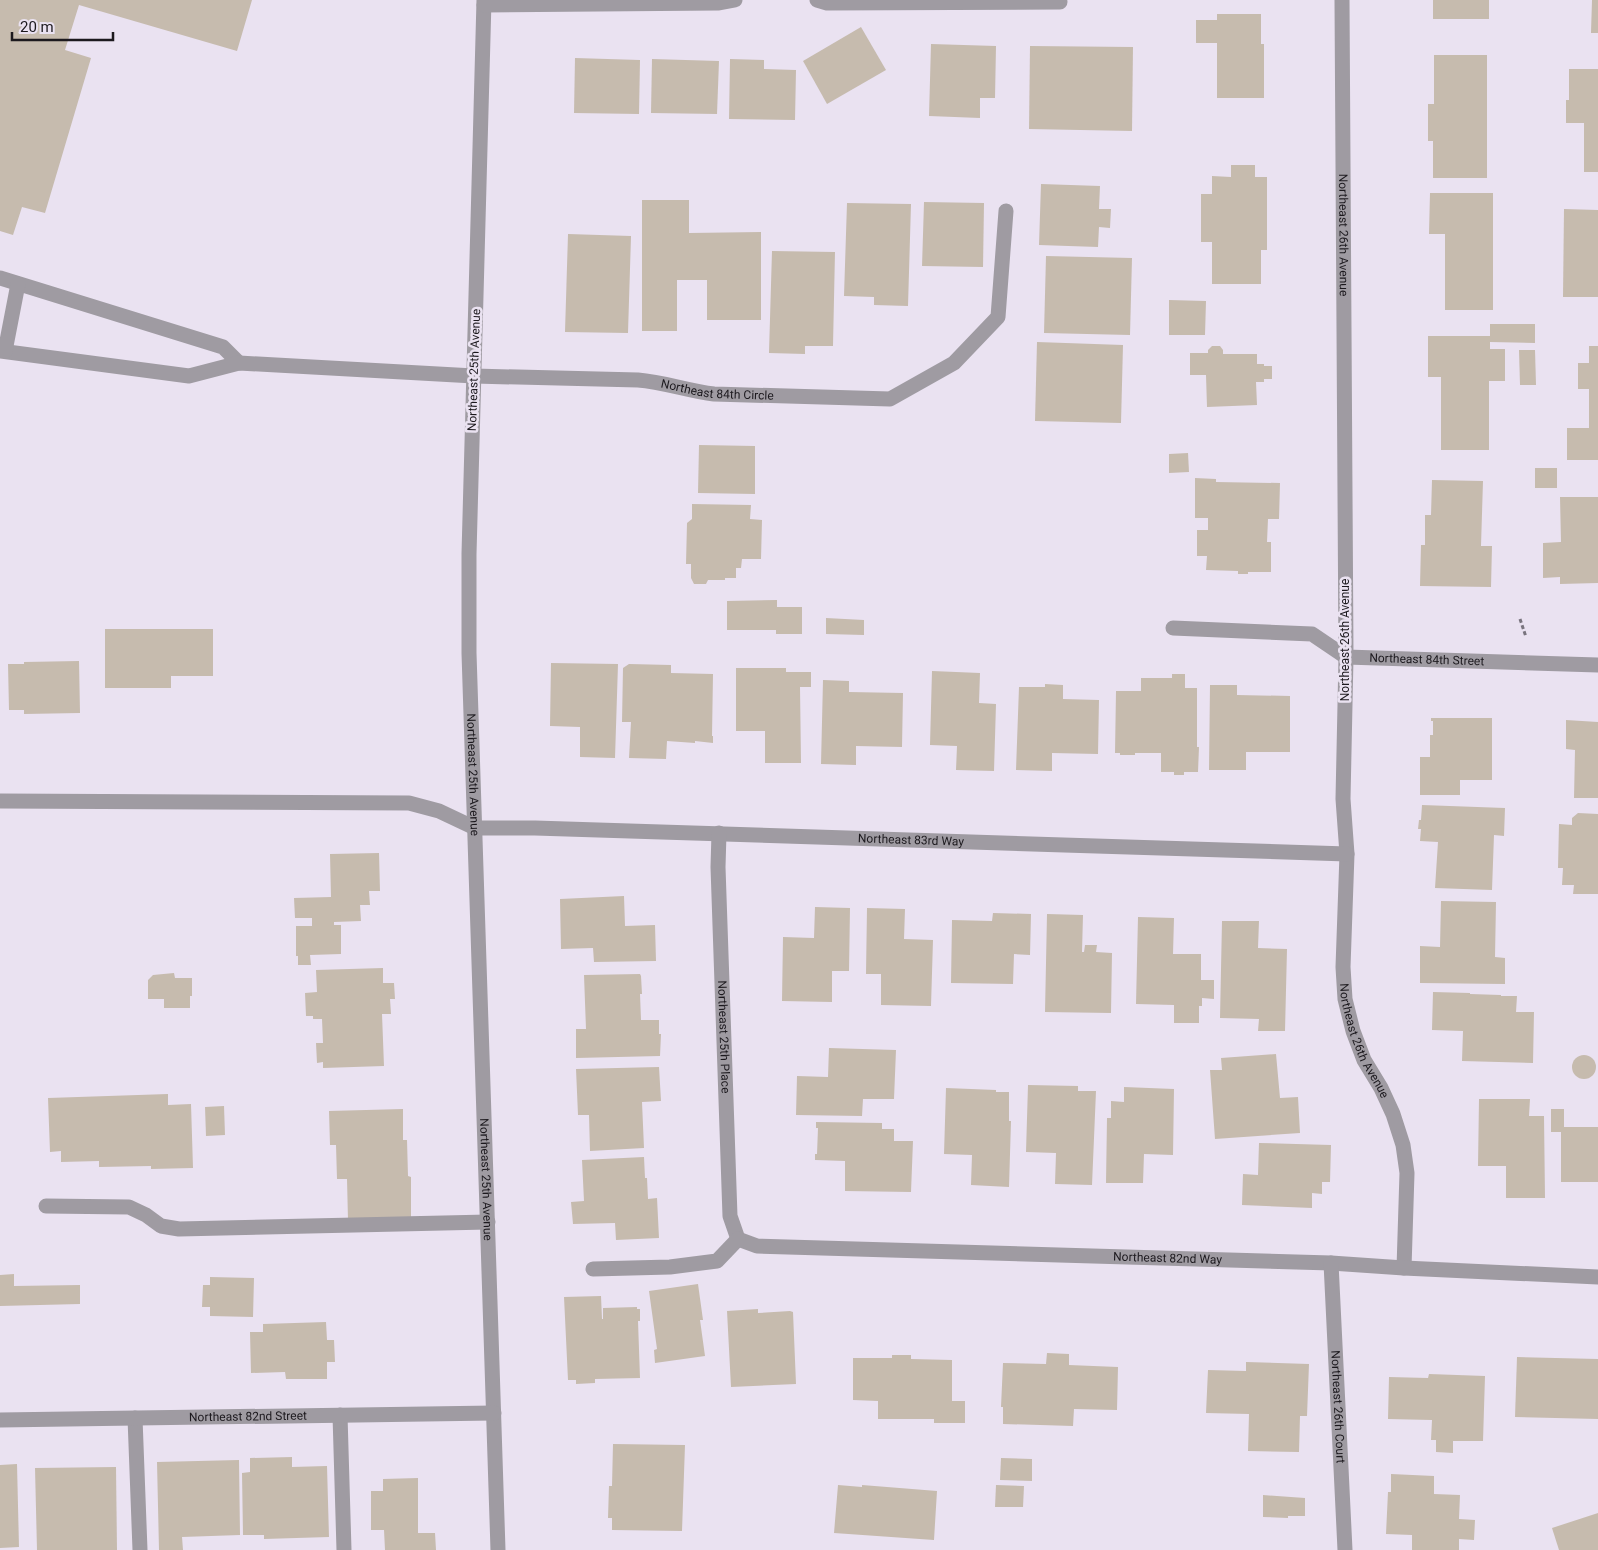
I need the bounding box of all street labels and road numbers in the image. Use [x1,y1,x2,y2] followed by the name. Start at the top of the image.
[1336,174,1351,296] street label: Northeast 26th Avenue
[465,309,483,431] street label: Northeast 25th Avenue
[660,377,774,403] street label: Northeast 84th Circle
[1338,579,1352,701] street label: Northeast 26th Avenue
[1369,651,1485,668] street label: Northeast 84th Street
[464,713,482,836] street label: Northeast 25th Avenue
[858,831,965,849] street label: Northeast 83rd Way
[715,980,733,1094] street label: Northeast 25th Place
[1337,983,1392,1100] street label: Northeast 26th Avenue
[477,1118,495,1241] street label: Northeast 25th Avenue
[1113,1250,1222,1267] street label: Northeast 82nd Way
[1328,1350,1348,1464] street label: Northeast 26th Court
[189,1409,307,1424] street label: Northeast 82nd Street

